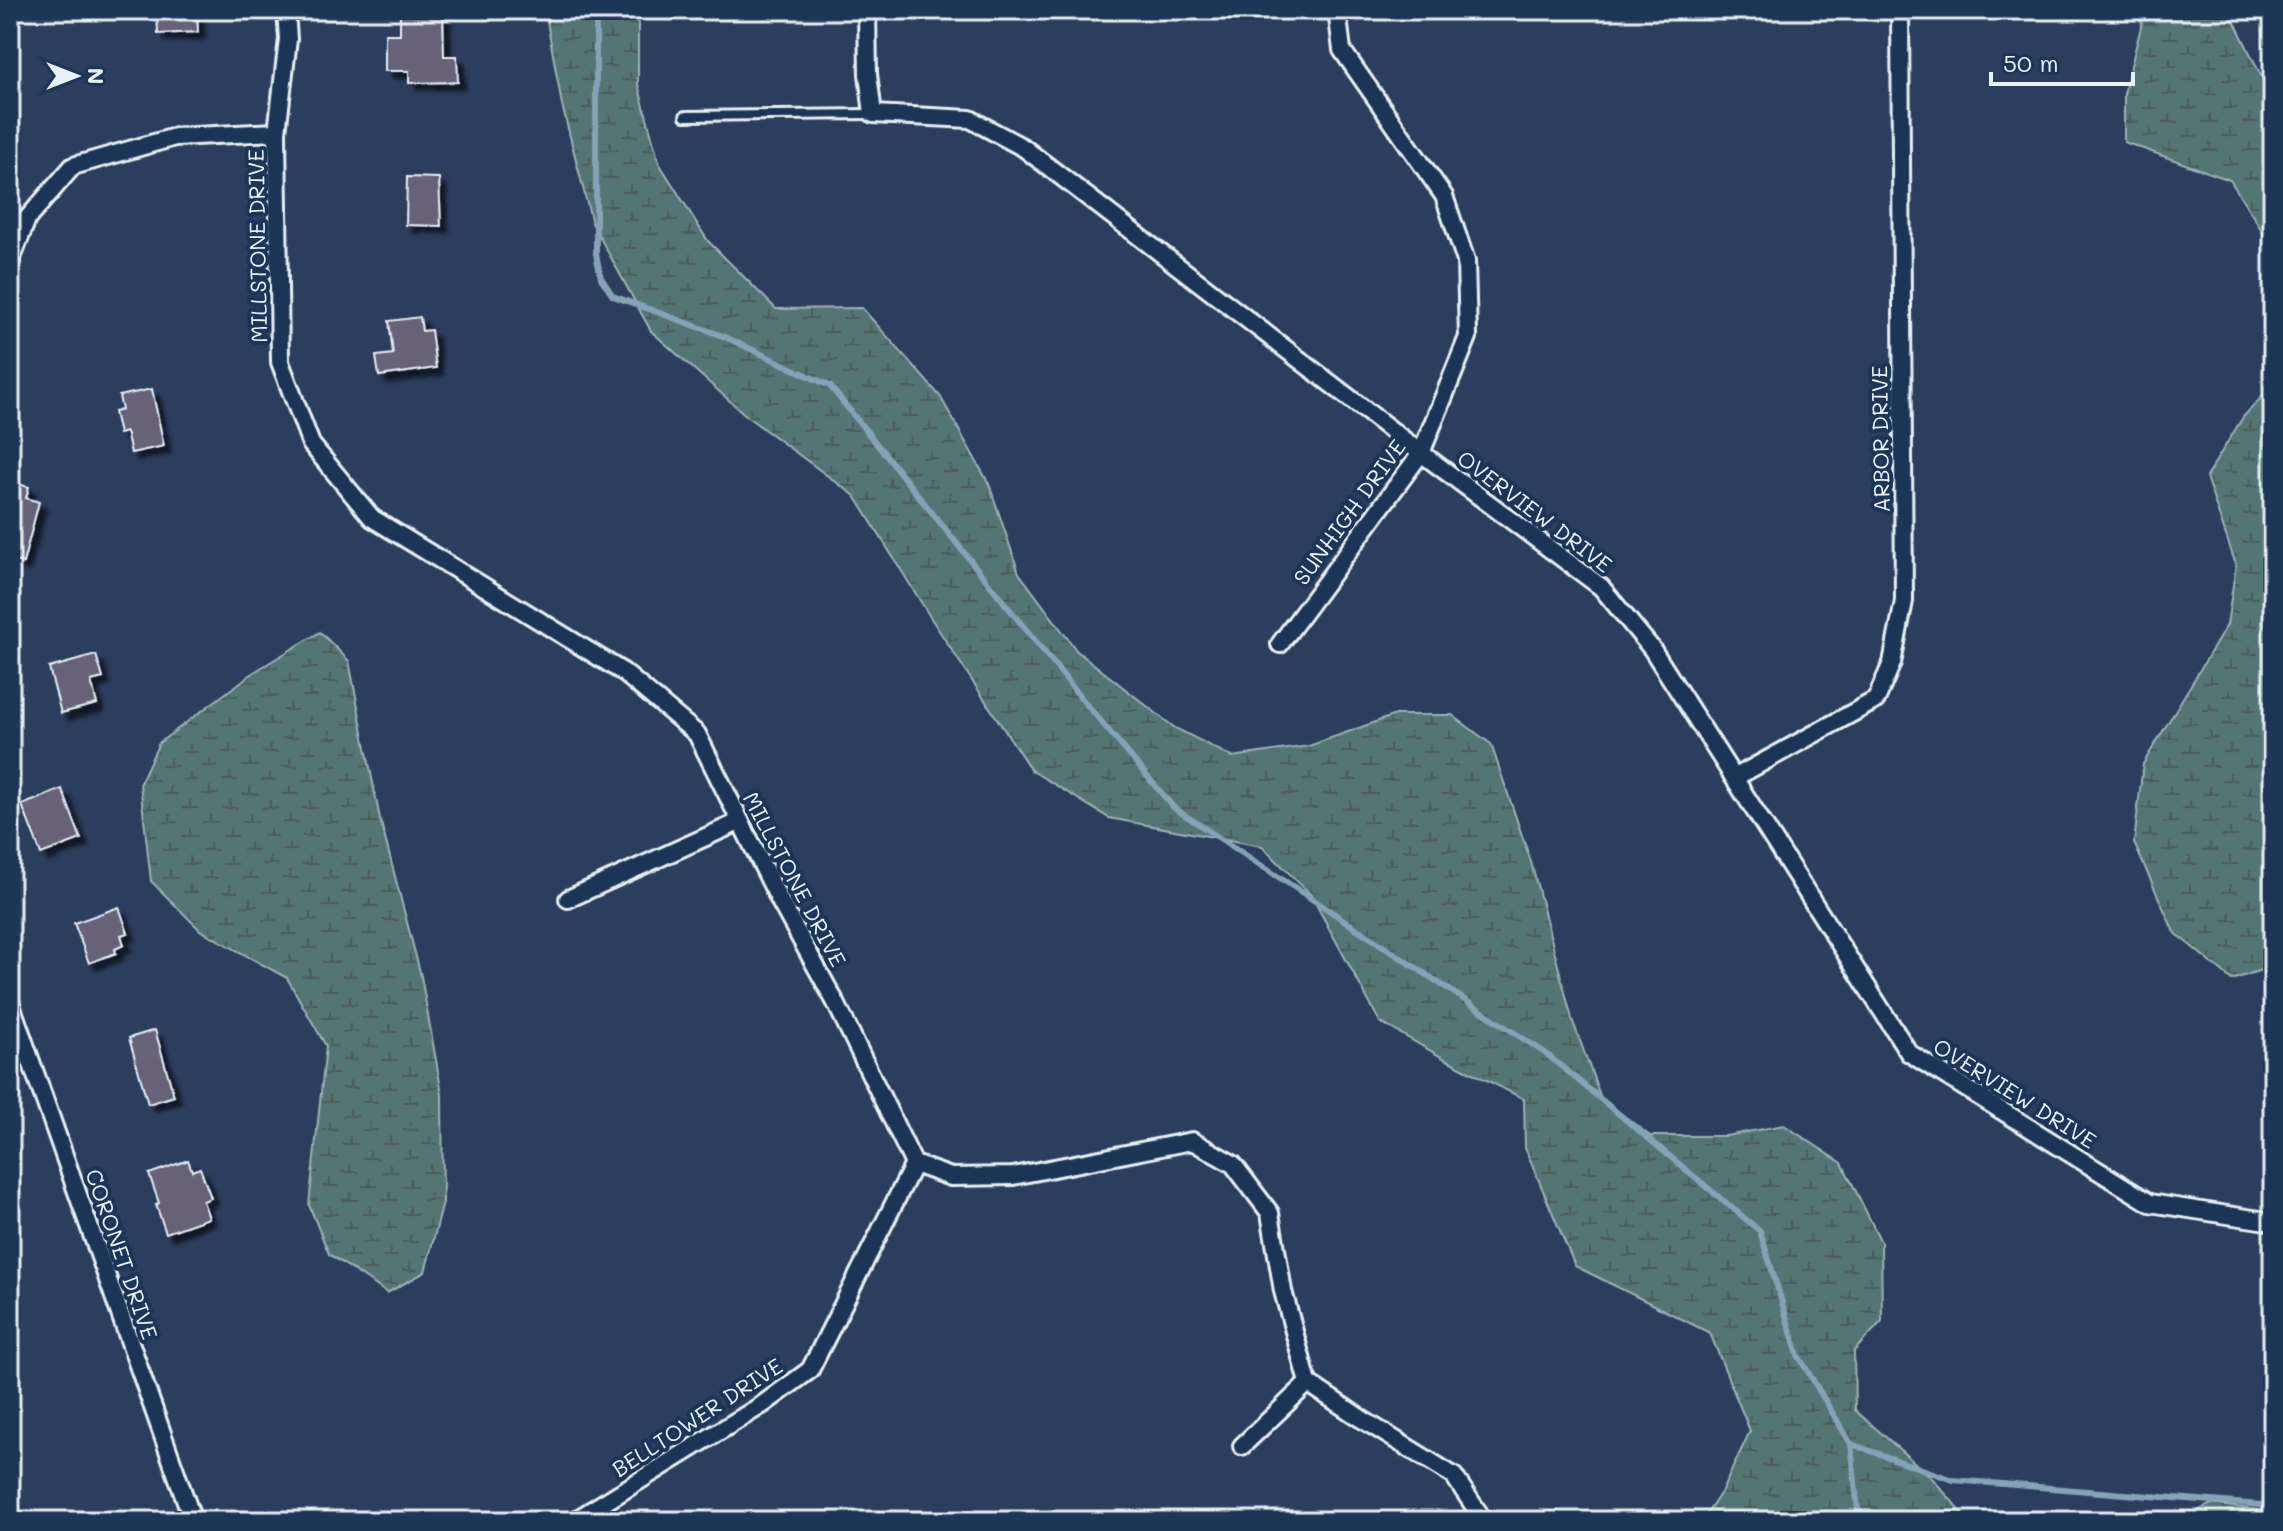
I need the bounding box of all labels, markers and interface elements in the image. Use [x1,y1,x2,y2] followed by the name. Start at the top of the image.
[36,36,116,116] north arrow
[1991,36,2133,86] scale bar
[2003,47,2059,78] text: 50 m
[82,68,111,84] text: N
[241,149,273,343] street label: MILLSTONE DRIVE
[1864,365,1896,513] street label: ARBOR DRIVE
[1286,433,1412,591] street label: SUNHIGH DRIVE
[1452,443,1618,579] street label: OVERVIEW DRIVE
[737,787,853,971] street label: MILLSTONE DRIVE
[1928,1031,2102,1155] street label: OVERVIEW DRIVE
[79,1165,165,1343] street label: CORONET DRIVE
[606,1351,788,1483] street label: BELLTOWER DRIVE

